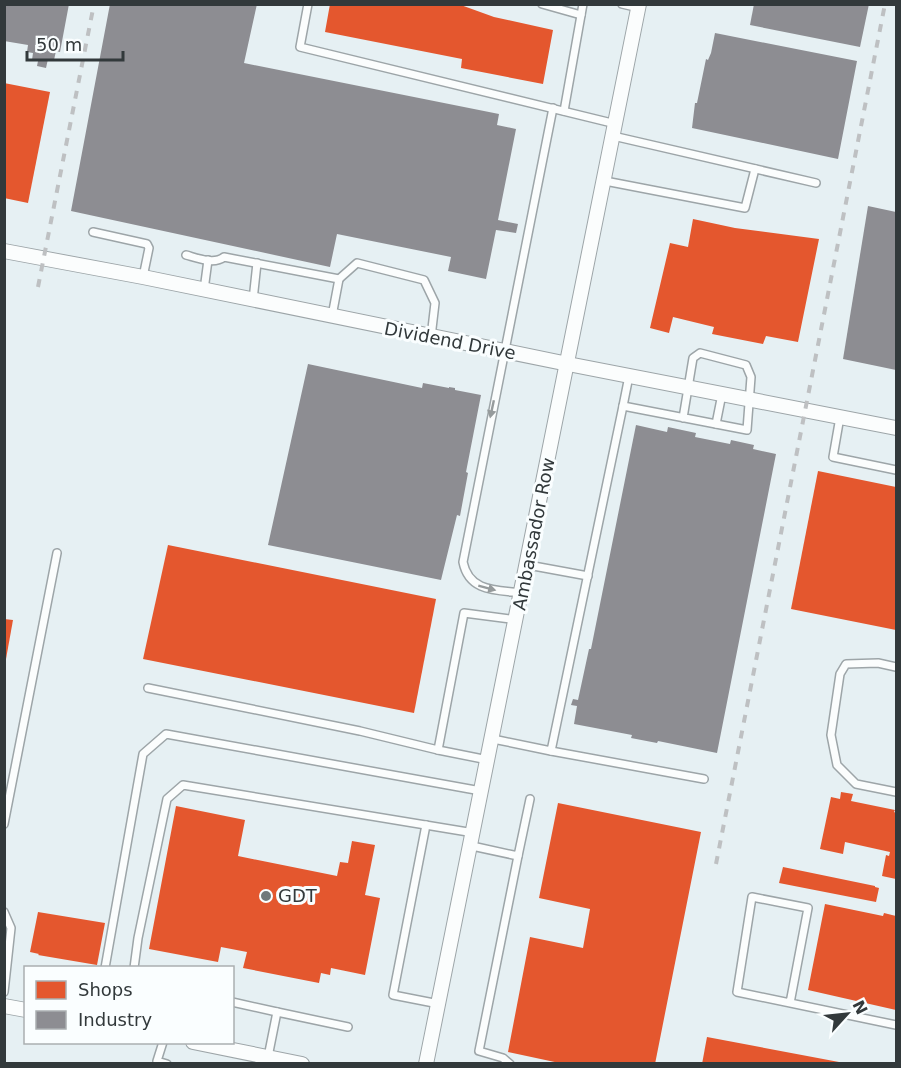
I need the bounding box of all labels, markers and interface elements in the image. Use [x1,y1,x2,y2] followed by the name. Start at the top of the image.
[27,24,123,62] scale bar
[36,34,82,55] text: 50 m
[383,317,518,364] street label: Dividend Drive
[487,400,497,418] one-way arrow
[508,456,559,612] street label: Ambassador Row
[478,584,496,593] one-way arrow
[278,885,318,906] place label: GDT
[259,889,273,903] marker: GDT
[24,966,234,1044] legend
[78,979,133,1000] text: Shops
[817,984,877,1044] north arrow
[848,997,871,1018] text: N
[78,1009,152,1030] text: Industry

